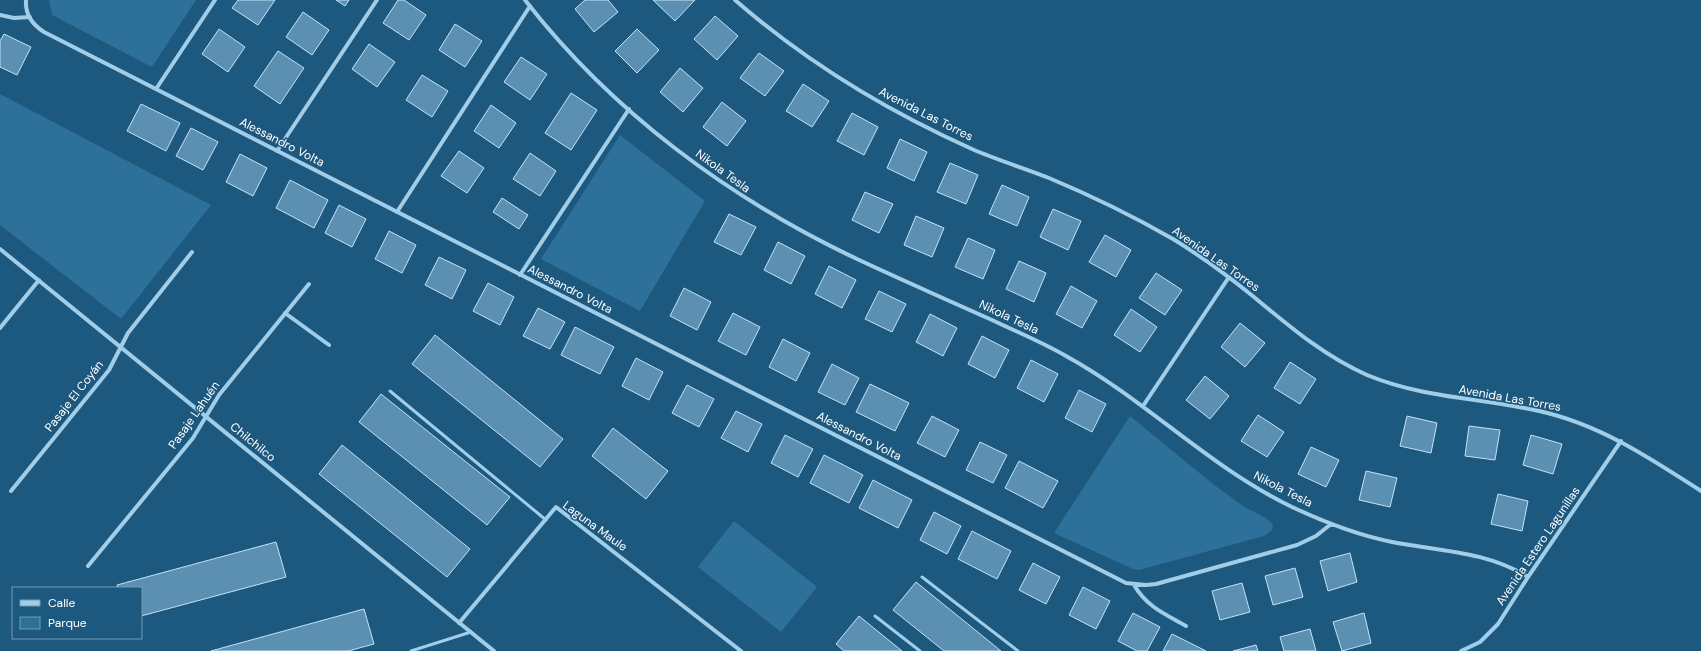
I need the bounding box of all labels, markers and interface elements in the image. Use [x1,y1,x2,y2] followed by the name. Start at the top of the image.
[876,83,976,145] street label: Avenida Las Torres
[237,114,327,170] street label: Alessandro Volta
[692,146,754,196] street label: Nikola Tesla
[1169,223,1263,295] street label: Avenida Las Torres
[525,261,615,317] street label: Alessandro Volta
[977,296,1041,338] street label: Nikola Tesla
[41,357,107,435] street label: Pasaje El Coyán
[165,378,223,452] street label: Pasaje Lahuén
[1458,381,1562,415] street label: Avenida Las Torres
[814,408,904,464] street label: Alessandro Volta
[227,419,279,465] street label: Chilchilco
[1251,467,1315,511] street label: Nikola Tesla
[1492,484,1584,608] street label: Avenida Estero Lagunillas
[560,497,631,555] street label: Laguna Maule
[12,587,142,639] legend
[48,595,75,611] text: Calle
[48,615,87,631] text: Parque

